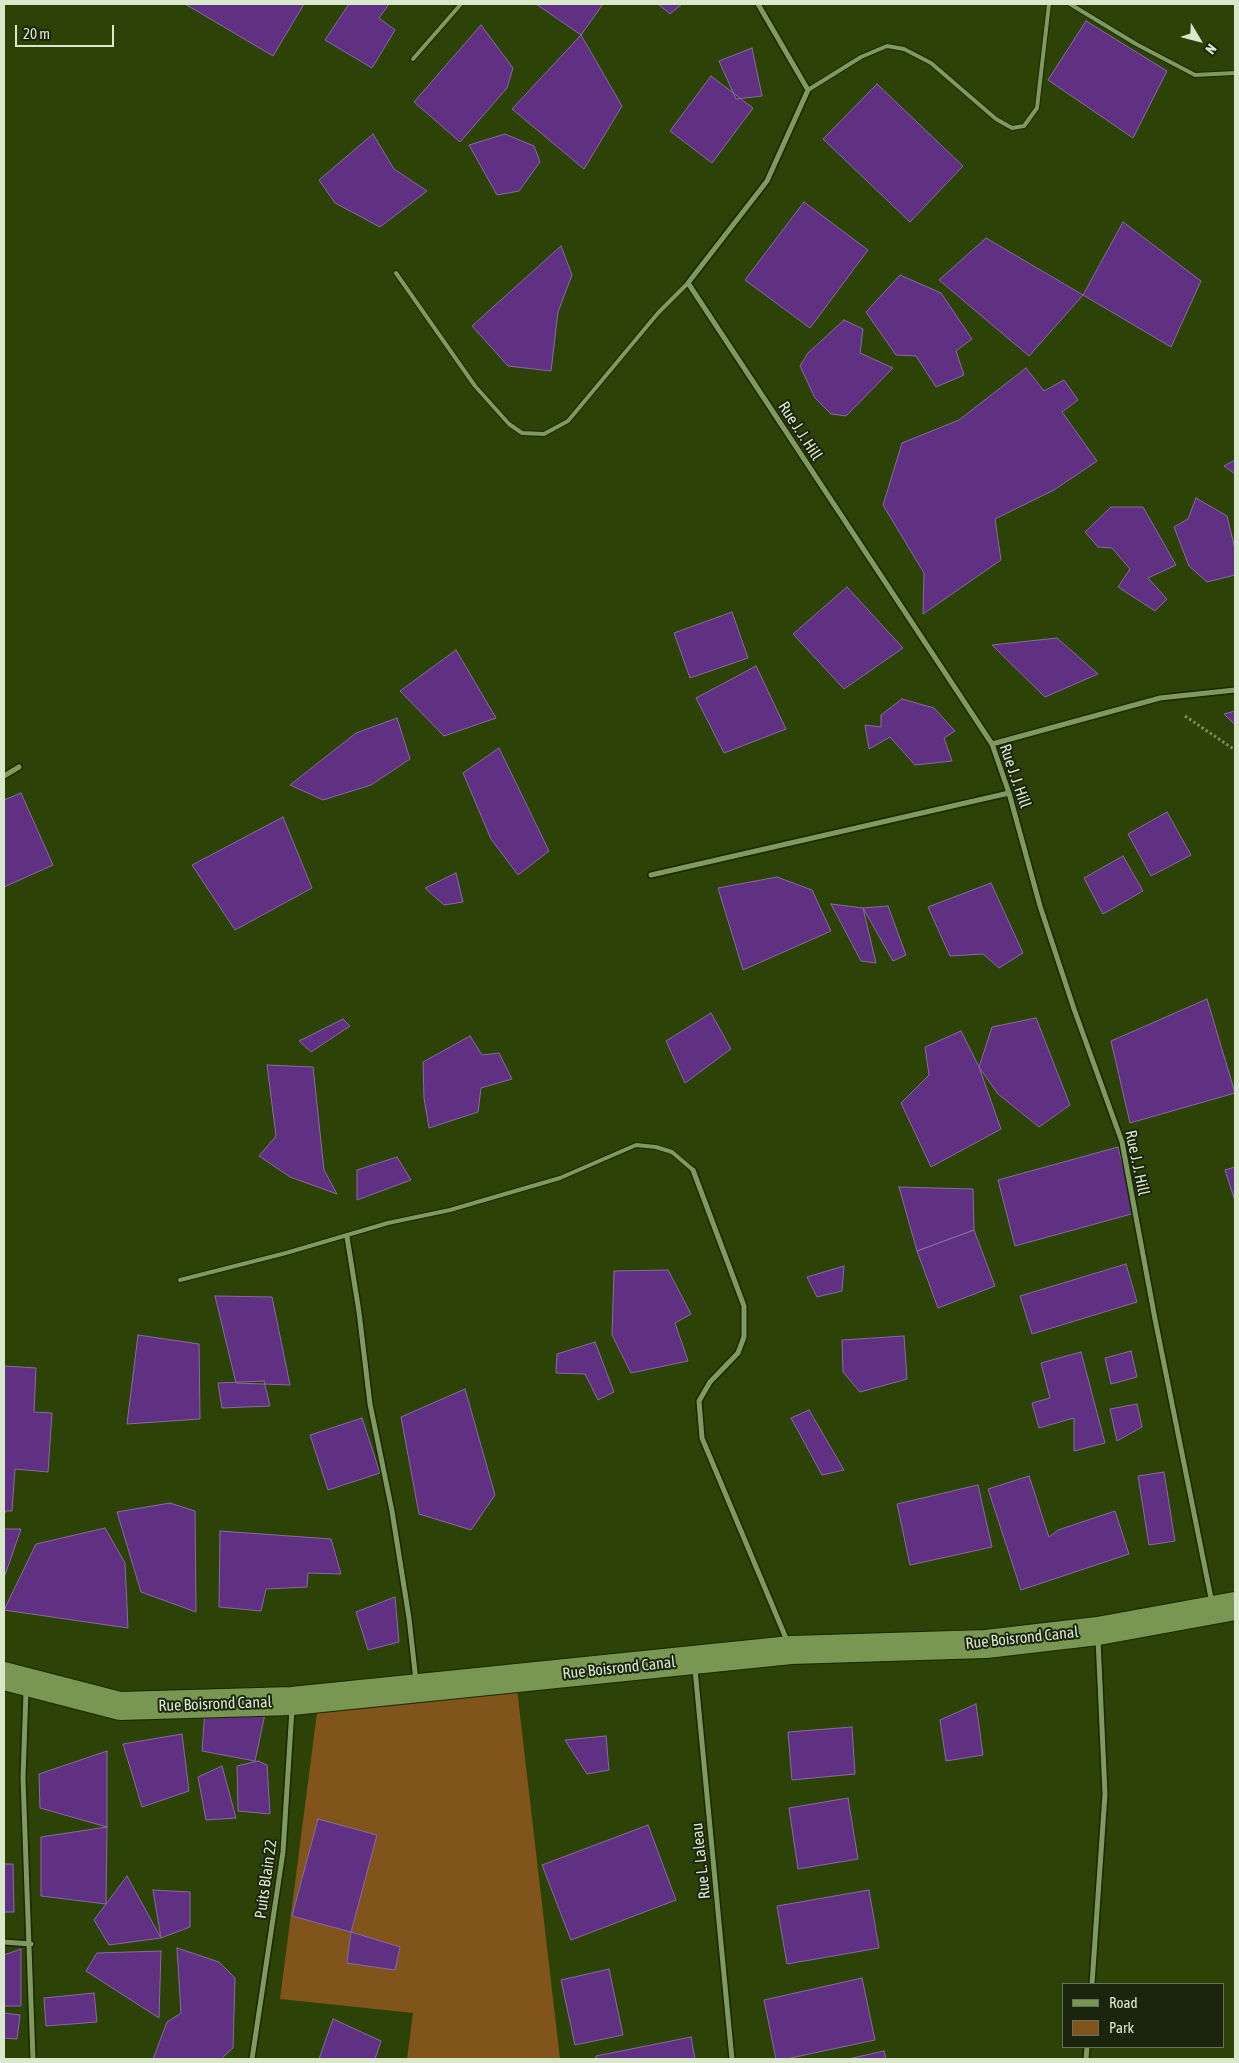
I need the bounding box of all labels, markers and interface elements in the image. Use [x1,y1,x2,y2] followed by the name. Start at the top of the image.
[18,15,116,47] scale bar
[1174,15,1224,65] north arrow
[23,25,50,42] text: 20 m
[1202,41,1220,57] text: N
[774,398,826,464] street label: Rue J. J. Hill
[995,742,1035,810] street label: Rue J. J. Hill
[1121,1129,1153,1197] street label: Rue J. J. Hill
[965,1623,1079,1653] street label: Rue Boisrond Canal
[562,1653,676,1683] street label: Rue Boisrond Canal
[158,1692,272,1716] street label: Rue Boisrond Canal
[687,1822,715,1900] street label: Rue L. Laleau
[251,1838,281,1920] street label: Puits Blain 22
[1062,1983,1224,2048] legend
[1109,1994,1138,2011] text: Road
[1109,2019,1134,2036] text: Park

